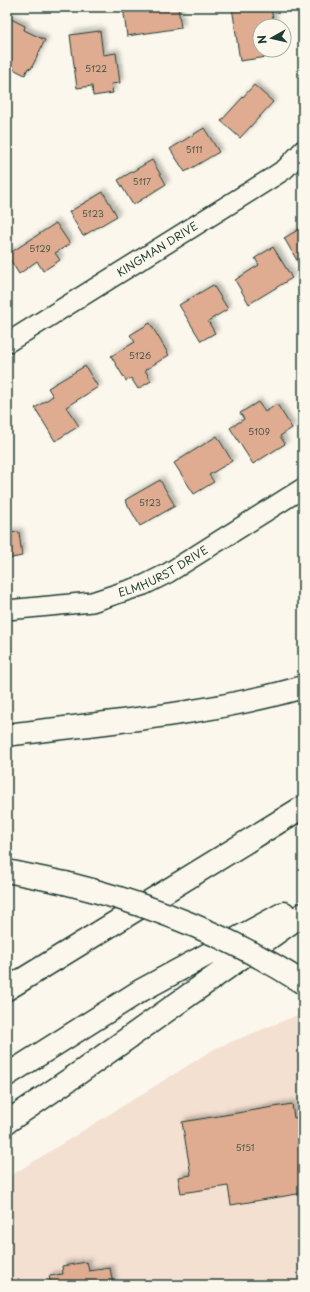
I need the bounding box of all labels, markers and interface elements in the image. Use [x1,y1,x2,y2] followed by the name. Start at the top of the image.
[252,18,292,58] north arrow
[253,34,271,45] text: N
[85,61,107,75] house number: 5122
[186,142,202,156] house number: 5111
[133,174,151,188] house number: 5117
[82,206,104,220] house number: 5123
[113,217,201,281] street label: KINGMAN DRIVE
[29,241,51,255] house number: 5129
[129,348,151,362] house number: 5126
[248,424,270,438] house number: 5109
[139,495,161,509] house number: 5123
[116,541,211,601] street label: ELMHURST DRIVE
[236,1140,254,1154] house number: 5151

